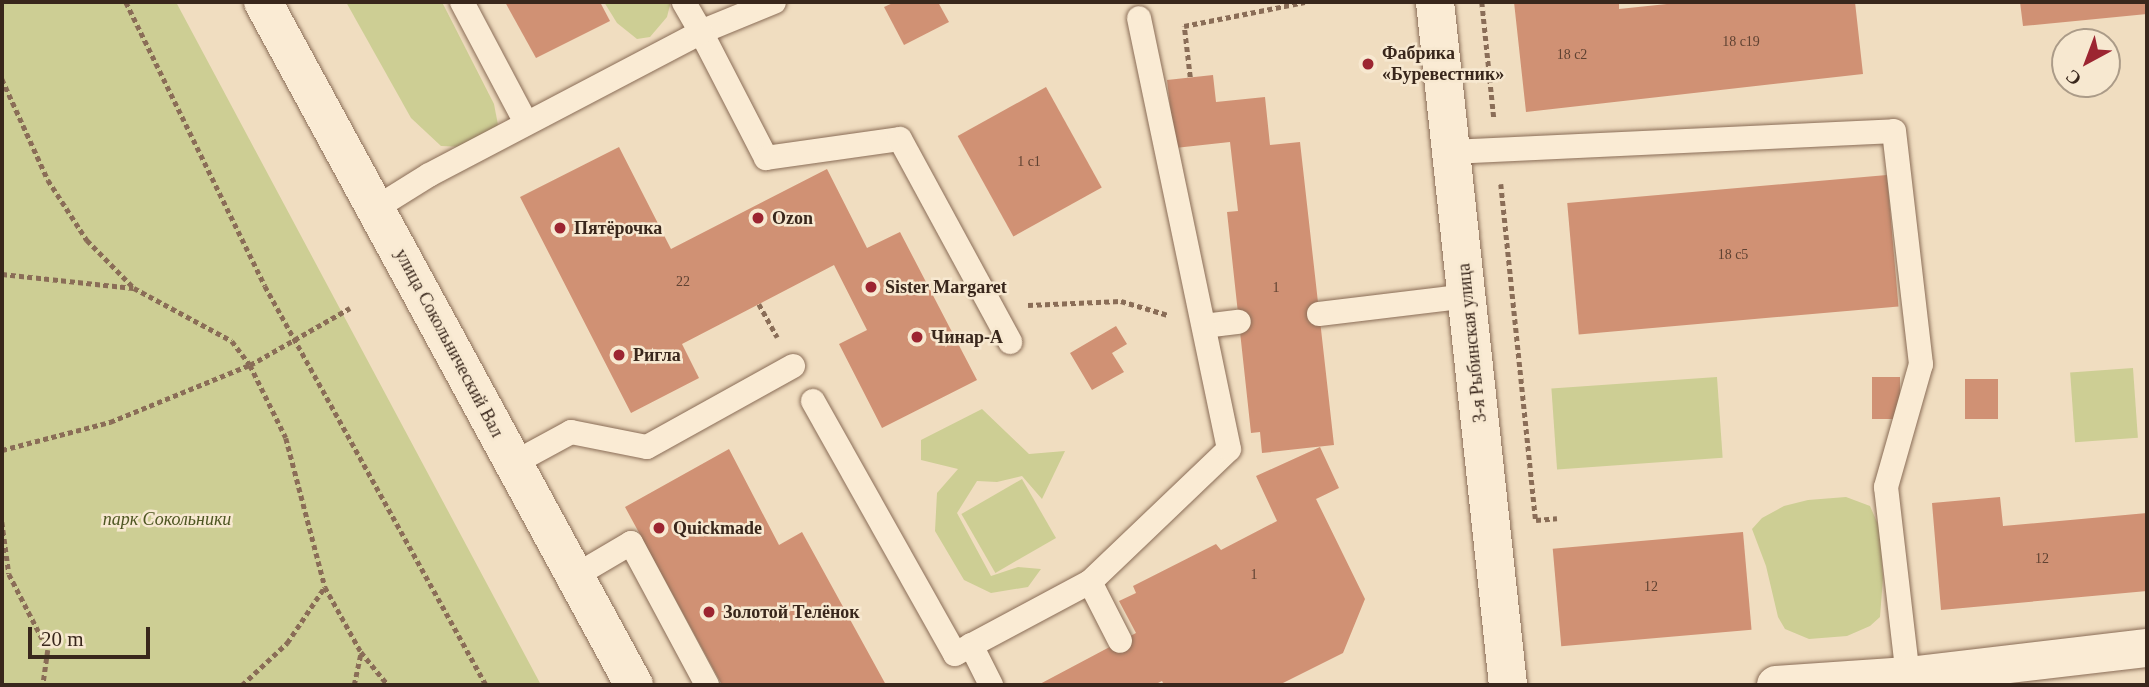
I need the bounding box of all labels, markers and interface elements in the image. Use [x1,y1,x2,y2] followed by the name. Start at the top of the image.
[2051,28,2121,98] north arrow
[1722,34,1760,50] house number: 18 с19
[1382,43,1504,86] place label: Фабрика «Буревестник»
[1557,47,1587,63] house number: 18 с2
[1360,56,1376,72] marker: Фабрика «Буревестник»
[2061,65,2085,90] text: С
[1017,154,1041,170] house number: 1 с1
[772,207,813,229] place label: Ozon
[750,210,766,226] marker: Ozon
[574,217,662,239] place label: Пятёрочка
[552,220,568,236] marker: Пятёрочка
[390,245,508,441] street label: улица Сокольнический Вал
[1718,247,1748,263] house number: 18 с5
[1453,262,1491,424] street label: 3-я Рыбинская улица
[676,274,690,290] house number: 22
[885,276,1007,298] place label: Sister Margaret
[863,279,879,295] marker: Sister Margaret
[1272,280,1280,296] house number: 1
[931,326,1003,348] place label: Чинар-А
[909,329,925,345] marker: Чинар-А
[633,344,681,366] place label: Ригла
[611,347,627,363] marker: Ригла
[103,508,231,530] park label: парк Сокольники
[673,517,762,539] place label: Quickmade
[651,520,667,536] marker: Quickmade
[2035,551,2049,567] house number: 12
[1250,567,1258,583] house number: 1
[1644,579,1658,595] house number: 12
[723,601,860,623] place label: Золотой Телёнок
[701,604,717,620] marker: Золотой Телёнок
[32,614,154,658] scale bar
[41,627,84,651] text: 20 m

